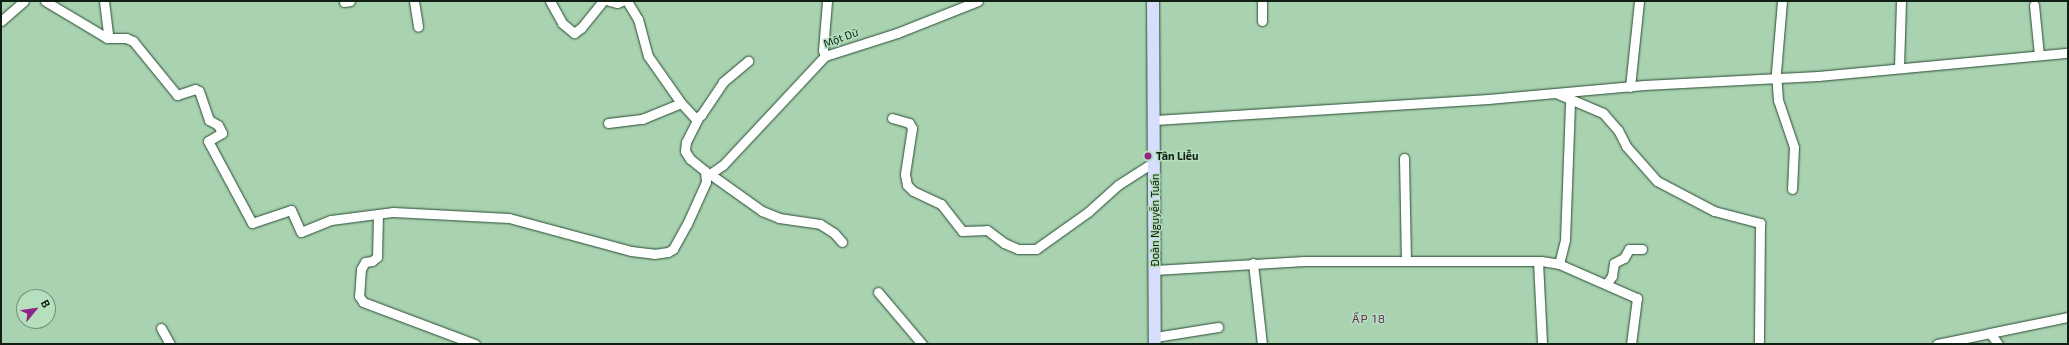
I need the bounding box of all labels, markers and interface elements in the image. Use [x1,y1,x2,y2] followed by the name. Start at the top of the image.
[822,26,860,50] street label: Một Dữ
[1156,149,1199,163] place label: Tân Liễu
[1143,151,1153,161] marker: Tân Liễu
[1148,173,1162,267] street label: Đoàn Nguyễn Tuấn
[16,289,56,329] north arrow
[39,297,53,310] text: B
[1352,312,1386,326] district label: ẤP 18

